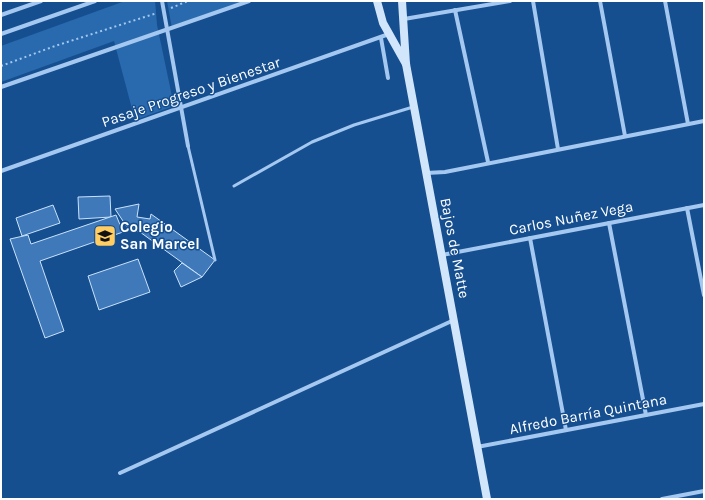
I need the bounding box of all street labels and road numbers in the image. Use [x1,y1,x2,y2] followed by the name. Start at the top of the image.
[99,53,283,131] street label: Pasaje Progreso y Bienestar
[436,196,474,300] street label: Bajos de Matte
[507,197,635,239] street label: Carlos Nuñez Vega
[508,390,668,438] street label: Alfredo Barría Quintana

